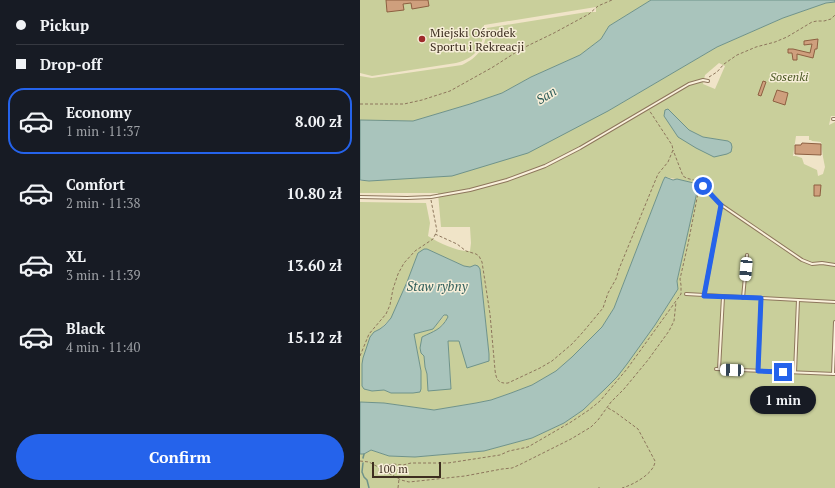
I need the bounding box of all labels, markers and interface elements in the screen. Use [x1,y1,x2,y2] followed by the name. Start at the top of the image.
[40,15,89,35] text: Pickup
[430,25,525,54] place label: Miejski Ośrodek Sportu i Rekreacji
[417,34,427,44] marker: Miejski Ośrodek Sportu i Rekreacji
[40,54,102,74] text: Drop-off
[770,69,809,84] park label: Sosenki
[532,82,560,108] water label: San
[66,102,131,122] text: Economy
[18,103,54,139] icon: car
[295,111,342,131] text: 8.00 zł
[66,122,140,140] text: 1 min · 11:37
[66,174,125,194] text: Comfort
[18,175,54,211] icon: car
[694,177,712,195] route start
[287,183,342,203] text: 10.80 zł
[66,194,140,212] text: 2 min · 11:38
[66,246,86,266] text: XL
[18,247,54,283] icon: car
[287,255,342,275] text: 13.60 zł
[739,257,753,281] car
[66,266,140,284] text: 3 min · 11:39
[406,277,469,295] water label: Staw rybny
[66,318,105,338] text: Black
[18,319,54,355] icon: car
[287,327,342,347] text: 15.12 zł
[66,338,140,356] text: 4 min · 11:40
[774,363,792,381] route end
[720,364,744,376] car
[750,386,816,414] callout: 1 min
[765,391,801,409] text: 1 min
[16,434,344,480] button: Confirm
[372,460,441,479] scale bar
[378,462,408,476] text: 100 m

